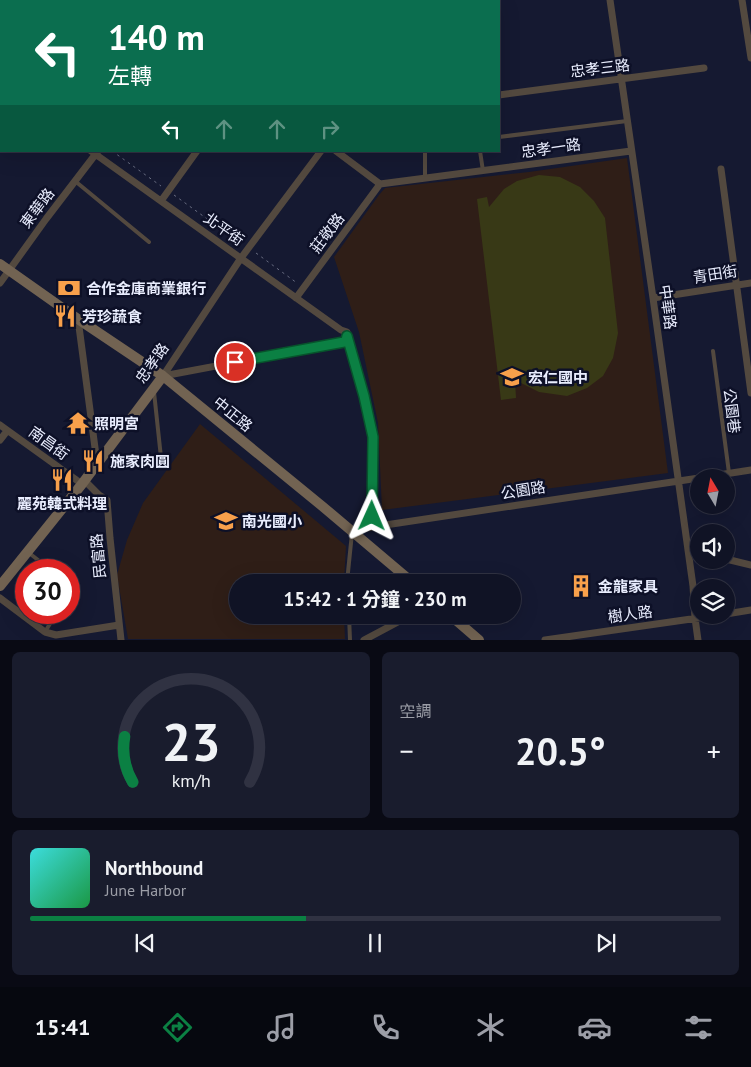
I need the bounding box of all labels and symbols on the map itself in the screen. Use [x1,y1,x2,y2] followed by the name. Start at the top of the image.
[569,55,631,81] street label: 忠孝三路
[520,134,582,162] street label: 忠孝一路
[16,184,58,232] street label: 東華路
[200,208,248,250] street label: 北平街
[306,209,348,257] street label: 莊敬路
[691,261,739,287] street label: 青田街
[56,275,82,301] bank icon: 合作金庫商業銀行
[86,279,206,298] place label: 合作金庫商業銀行
[655,283,681,331] street label: 中華路
[52,303,78,329] restaurant icon: 芳珍蔬食
[82,307,142,326] place label: 芳珍蔬食
[131,339,173,387] street label: 忠孝路
[214,341,256,383] pin
[499,364,525,390] school or university icon: 宏仁國中
[528,368,588,387] place label: 宏仁國中
[720,388,744,434] street label: 公園巷
[210,392,256,436] street label: 中正路
[65,410,91,436] temple icon: 照明宮
[94,414,139,433] place label: 照明宮
[25,422,73,464] street label: 南昌街
[80,448,106,474] restaurant icon: 施家肉圓
[110,452,170,471] place label: 施家肉圓
[49,467,75,493] restaurant icon: 麗苑韓式料理
[690,469,735,514] north arrow
[499,477,547,503] street label: 公園路
[345,489,397,541] position arrow
[17,494,107,513] place label: 麗苑韓式料理
[213,508,239,534] school or university icon: 南光國小
[242,512,303,531] place label: 南光國小
[87,533,109,579] street label: 民富路
[15,559,80,624] speed limit sign: 30
[568,573,594,599] building icon: 金龍家具
[598,577,658,596] place label: 金龍家具
[606,601,654,627] street label: 樹人路

